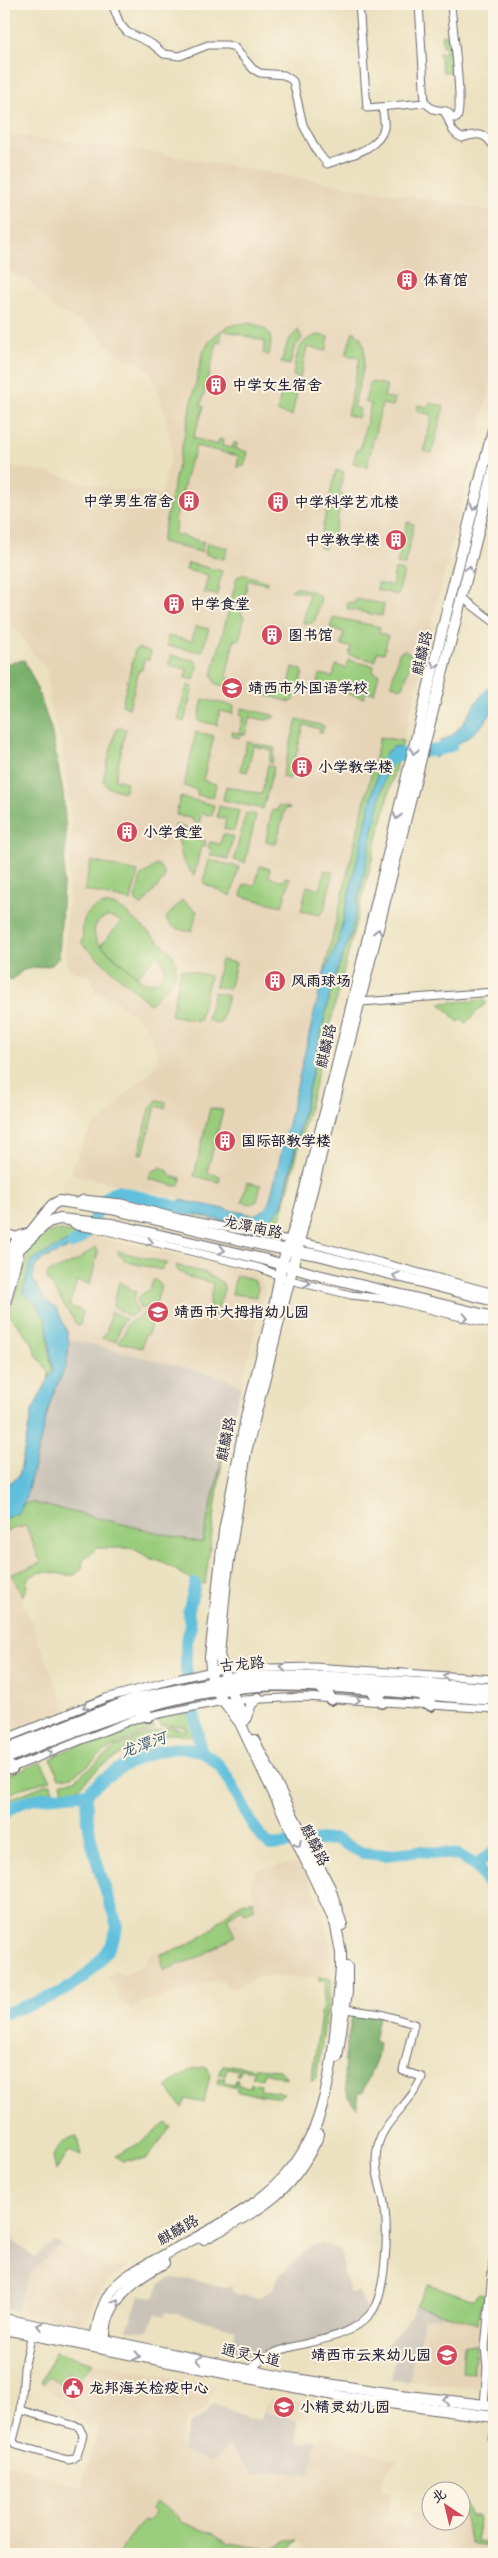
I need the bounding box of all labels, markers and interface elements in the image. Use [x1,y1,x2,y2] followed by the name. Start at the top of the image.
[395,268,419,292] building icon: 体育馆
[423,271,468,289] place label: 体育馆
[204,373,228,397] building icon: 中学女生宿舍
[232,376,322,394] place label: 中学女生宿舍
[177,489,201,513] building icon: 中学男生宿舍
[266,490,290,514] building icon: 中学科学艺术楼
[83,492,173,510] place label: 中学男生宿舍
[294,493,399,511] place label: 中学科学艺术楼
[469,503,480,511] one-way arrow
[384,528,408,552] building icon: 中学教学楼
[305,531,380,549] place label: 中学教学楼
[463,565,474,573] one-way arrow
[162,592,186,616] building icon: 中学食堂
[190,595,250,613] place label: 中学食堂
[260,623,284,647] building icon: 图书馆
[288,626,333,644] place label: 图书馆
[408,629,436,677] street label: 麒麟路
[430,660,441,669] one-way arrow
[220,676,244,700] school or university icon: 靖西市外国语学校
[248,679,368,697] place label: 靖西市外国语学校
[409,747,420,756] one-way arrow
[290,755,314,779] building icon: 小学教学楼
[318,758,393,776] place label: 小学教学楼
[393,812,403,820] one-way arrow
[115,820,139,844] building icon: 小学食堂
[143,823,203,841] place label: 小学食堂
[372,928,382,936] one-way arrow
[263,969,287,993] building icon: 风雨球场
[291,972,351,990] place label: 风雨球场
[312,1022,340,1070] street label: 麒麟路
[213,1129,237,1153] building icon: 国际部教学楼
[241,1132,331,1150] place label: 国际部教学楼
[222,1212,284,1242] street label: 龙潭南路
[146,1236,155,1247] one-way arrow
[217,1244,226,1255] one-way arrow
[392,1271,401,1282] one-way arrow
[302,1278,311,1288] one-way arrow
[146,1300,170,1324] school or university icon: 靖西市大拇指幼儿园
[174,1303,309,1321] place label: 靖西市大拇指幼儿园
[461,1312,470,1323] one-way arrow
[213,1415,239,1463] street label: 麒麟路
[219,1653,265,1675] street label: 古龙路
[279,1662,287,1672] one-way arrow
[441,1671,449,1682] one-way arrow
[353,1695,361,1706] one-way arrow
[82,1700,91,1711] one-way arrow
[117,1727,172,1761] water label: 龙潭河
[44,1749,53,1759] one-way arrow
[297,1821,333,1869] street label: 麒麟路
[292,1839,302,1848] one-way arrow
[154,2211,202,2249] street label: 麒麟路
[110,2299,119,2308] one-way arrow
[36,2321,45,2331] one-way arrow
[220,2340,282,2370] street label: 通灵大道
[435,2343,459,2367] school or university icon: 靖西市云来幼儿园
[311,2346,431,2364] place label: 靖西市云来幼儿园
[133,2350,142,2361] one-way arrow
[195,2355,204,2365] one-way arrow
[61,2376,85,2400] public building icon: 龙邦海关检疫中心
[89,2379,209,2397] place label: 龙邦海关检疫中心
[272,2395,296,2419] school or university icon: 小精灵幼儿园
[442,2395,450,2406] one-way arrow
[300,2398,390,2416] place label: 小精灵幼儿园
[420,2480,470,2530] north arrow
[428,2485,449,2507] text: 北

